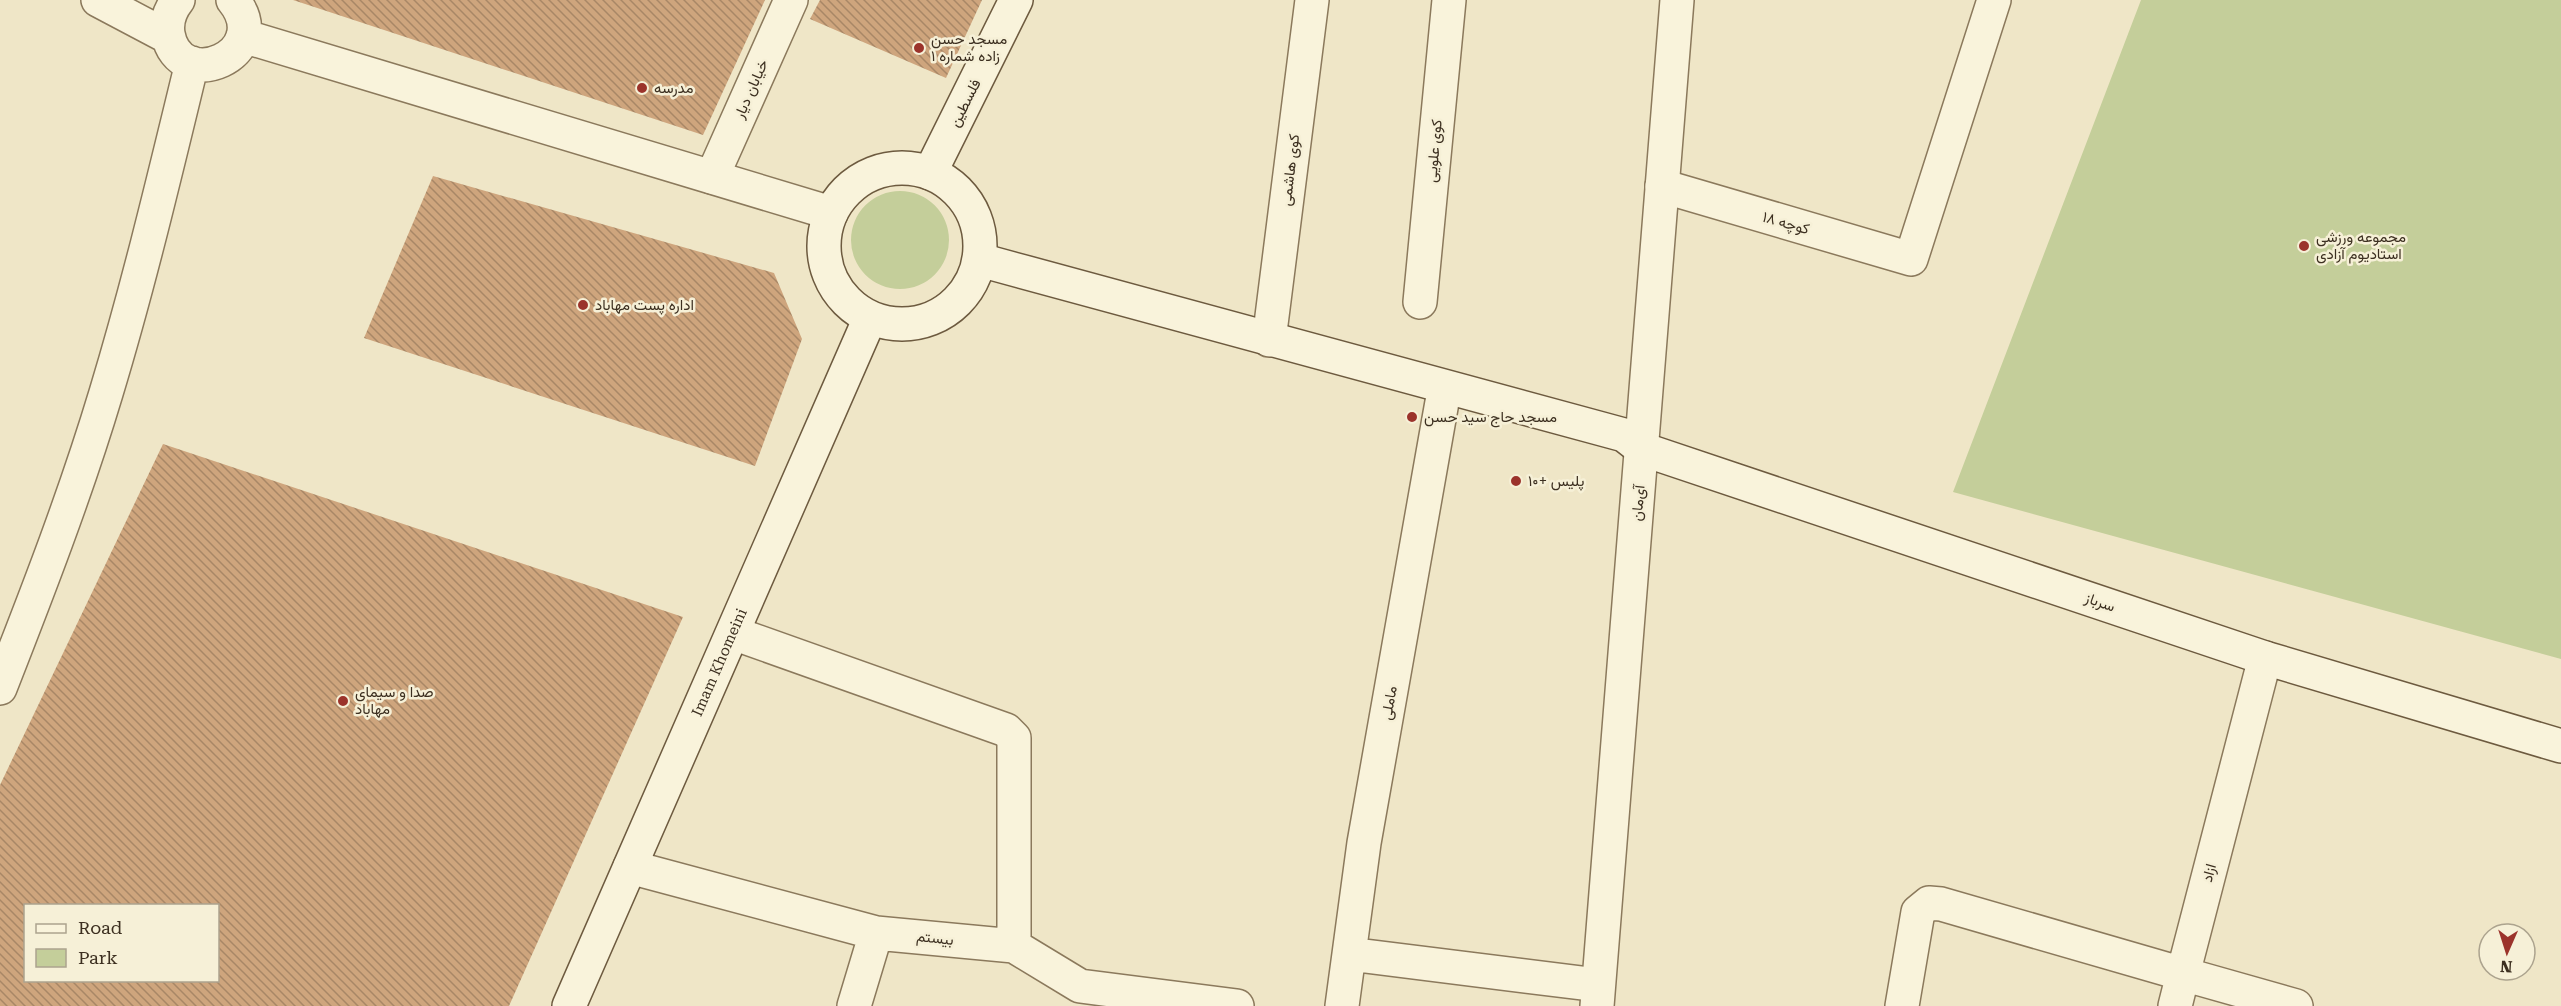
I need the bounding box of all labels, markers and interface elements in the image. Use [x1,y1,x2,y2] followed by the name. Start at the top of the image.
[931,30,1007,65] place label: مسجد حسن زاده شماره ۱
[912,41,926,55] marker: مسجد حسن زاده شماره ۱
[730,57,772,122] street label: خیابان دیار
[945,76,986,130] street label: فلسطین
[654,79,694,97] place label: مدرسه
[635,81,649,95] marker: مدرسه
[1422,118,1447,183] street label: کوی علویی
[1277,133,1304,207] street label: کوی هاشمی
[1760,208,1812,239] street label: کوچه ۱۸
[2316,228,2406,264] place label: مجموعه ورزشی استادیوم آزادی
[2297,239,2311,253] marker: مجموعه ورزشی استادیوم آزادی
[595,296,694,315] place label: اداره پست مهاباد
[576,298,590,312] marker: اداره پست مهاباد
[1424,408,1557,428] place label: مسجد حاج سید حسن
[1405,410,1419,424] marker: مسجد حاج سید حسن
[1528,472,1584,491] place label: پلیس +۱۰
[1509,474,1523,488] marker: پلیس +۱۰
[1627,483,1650,522] street label: آی‌مان
[2082,588,2118,616] street label: سرباز
[688,606,751,719] street label: Imam Khomeini
[355,683,434,718] place label: صدا و سیمای مهاباد
[1377,684,1402,722] street label: ماملی
[336,694,350,708] marker: صدا و سیمای مهاباد
[2198,862,2220,884] street label: ازاد
[24,904,219,982] legend
[78,917,123,938] text: Road
[2477,922,2537,982] north arrow
[915,927,955,950] street label: بیستم
[78,947,118,968] text: Park
[2500,957,2513,976] text: N

